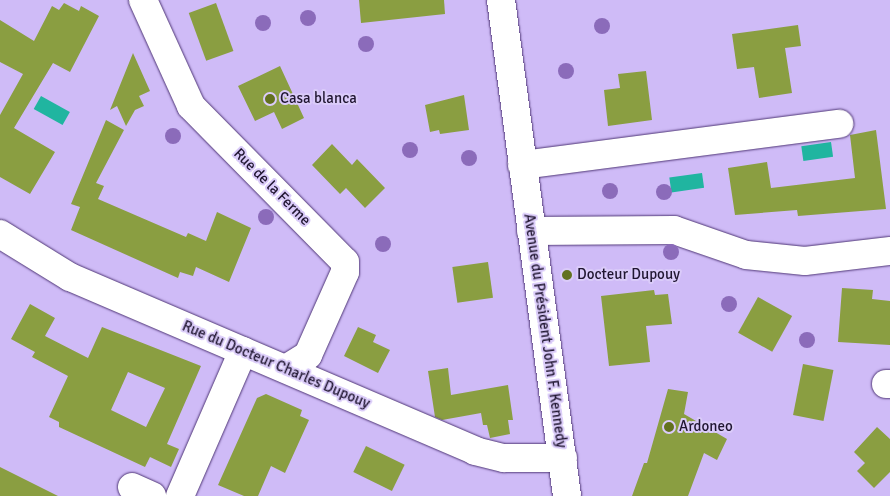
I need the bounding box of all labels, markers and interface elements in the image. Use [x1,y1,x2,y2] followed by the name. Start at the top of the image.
[280,90,357,108] place label: Casa blanca
[264,93,276,105] marker: Casa blanca
[230,145,314,229] street label: Rue de la Ferme
[520,213,570,449] street label: Avenue du Président John F. Kennedy
[577,266,680,284] place label: Docteur Dupouy
[561,269,573,281] marker: Docteur Dupouy
[179,317,373,413] street label: Rue du Docteur Charles Dupouy
[679,418,733,436] place label: Ardoneo
[663,421,675,433] marker: Ardoneo

